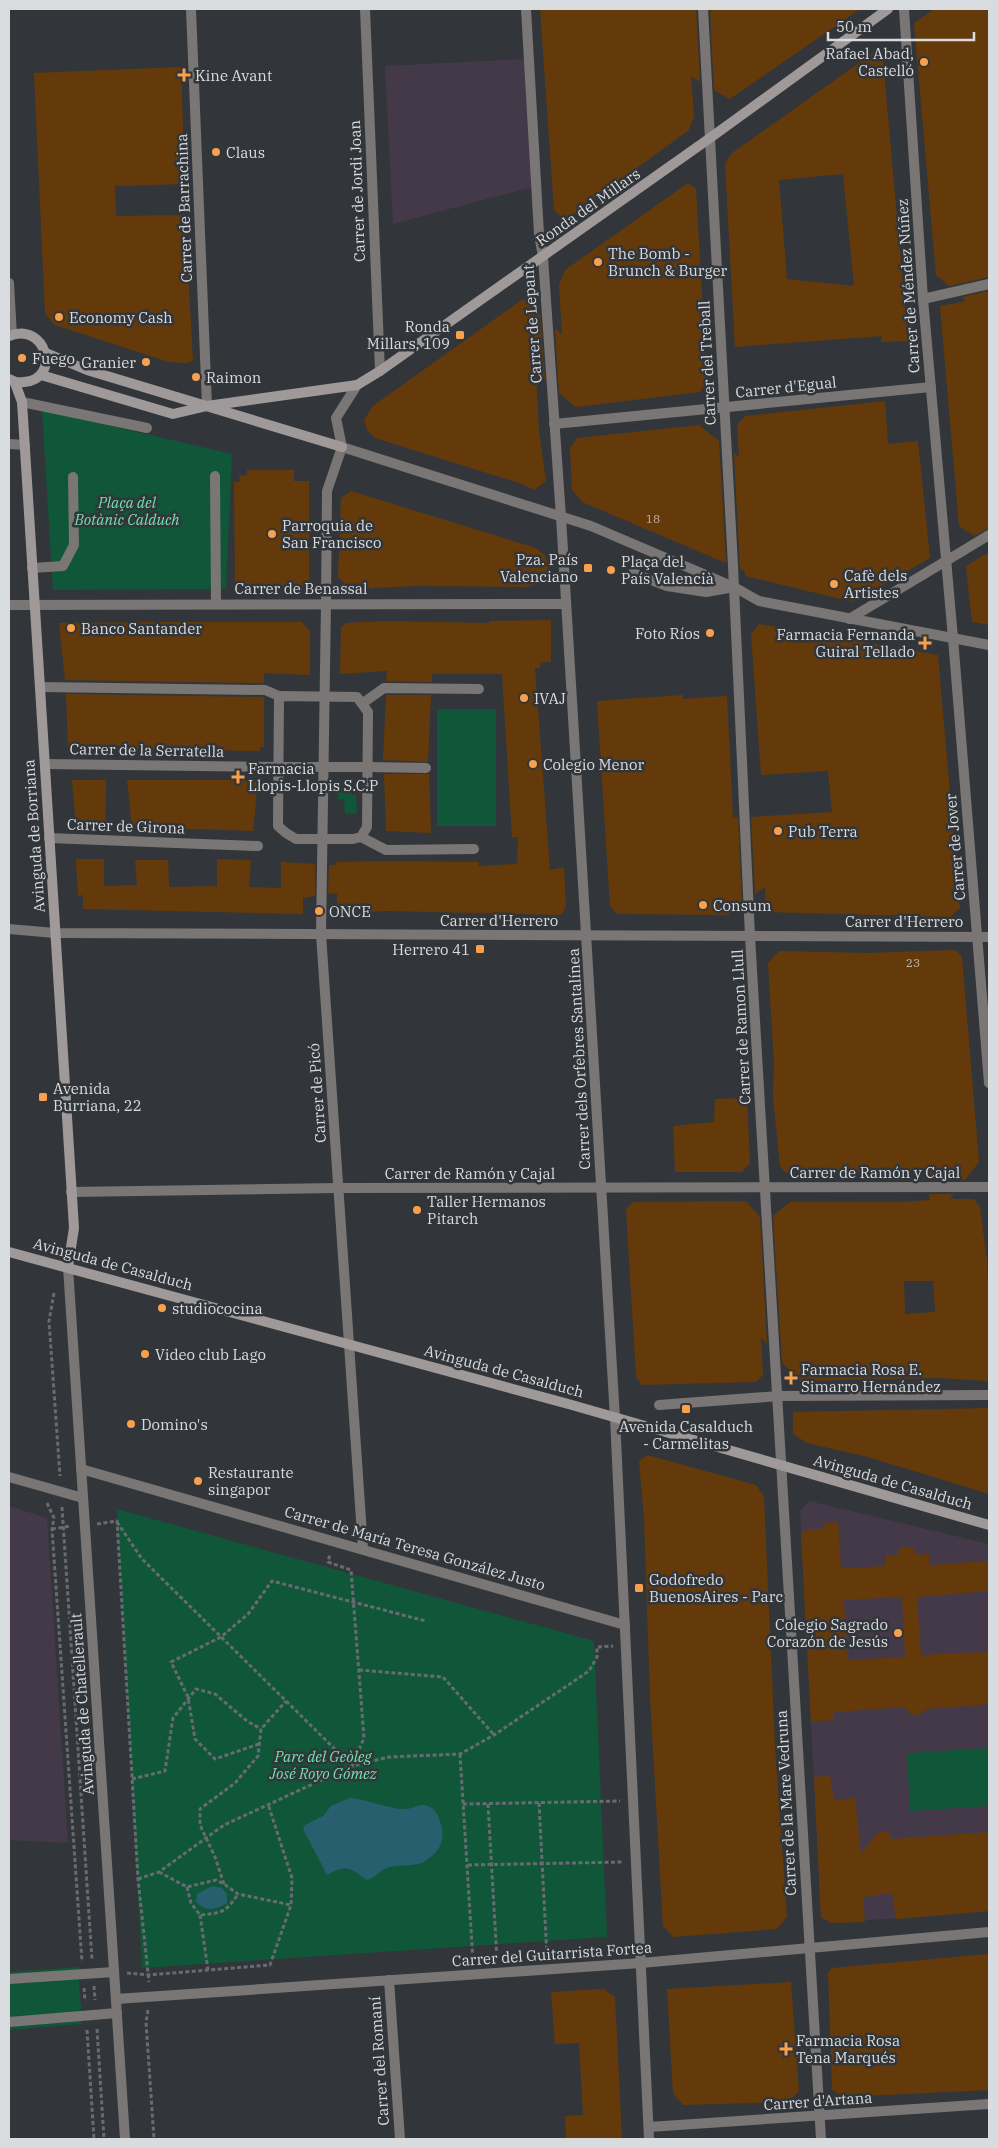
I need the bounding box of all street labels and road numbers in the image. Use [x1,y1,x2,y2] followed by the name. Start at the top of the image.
[345,119,369,262] street label: Carrer de Jordi Joan
[172,133,196,283] street label: Carrer de Barrachina
[532,164,644,250] street label: Ronda del Millars
[892,198,924,374] street label: Carrer de Méndez Núñez
[518,264,546,384] street label: Carrer de Lepant
[694,300,720,426] street label: Carrer del Treball
[734,372,838,402] street label: Carrer d'Egual
[235,579,367,598] street label: Carrer de Benassal
[69,739,225,761] street label: Carrer de la Serratella
[19,759,49,913] street label: Avinguda de Borriana
[941,792,969,901] street label: Carrer de Jover
[67,814,185,838] street label: Carrer de Girona
[440,911,558,930] street label: Carrer d'Herrero
[845,912,963,931] street label: Carrer d'Herrero
[564,948,594,1170] street label: Carrer dels Orfebres Santalínea
[727,949,755,1105] street label: Carrer de Ramon Llull
[304,1042,330,1144] street label: Carrer de Picó
[790,1163,960,1182] street label: Carrer de Ramón y Cajal
[385,1164,555,1183] street label: Carrer de Ramón y Cajal
[31,1234,195,1294] street label: Avinguda de Casalduch
[422,1341,586,1401] street label: Avinguda de Casalduch
[811,1450,975,1514] street label: Avinguda de Casalduch
[282,1502,548,1594] street label: Carrer de María Teresa González Justo
[66,1612,98,1796] street label: Avinguda de Chatellerault
[772,1710,800,1896] street label: Carrer de la Mare Vedruna
[451,1938,653,1970] street label: Carrer del Guitarrista Fortea
[365,1995,393,2126] street label: Carrer del Romaní
[763,2088,873,2114] street label: Carrer d'Artana

